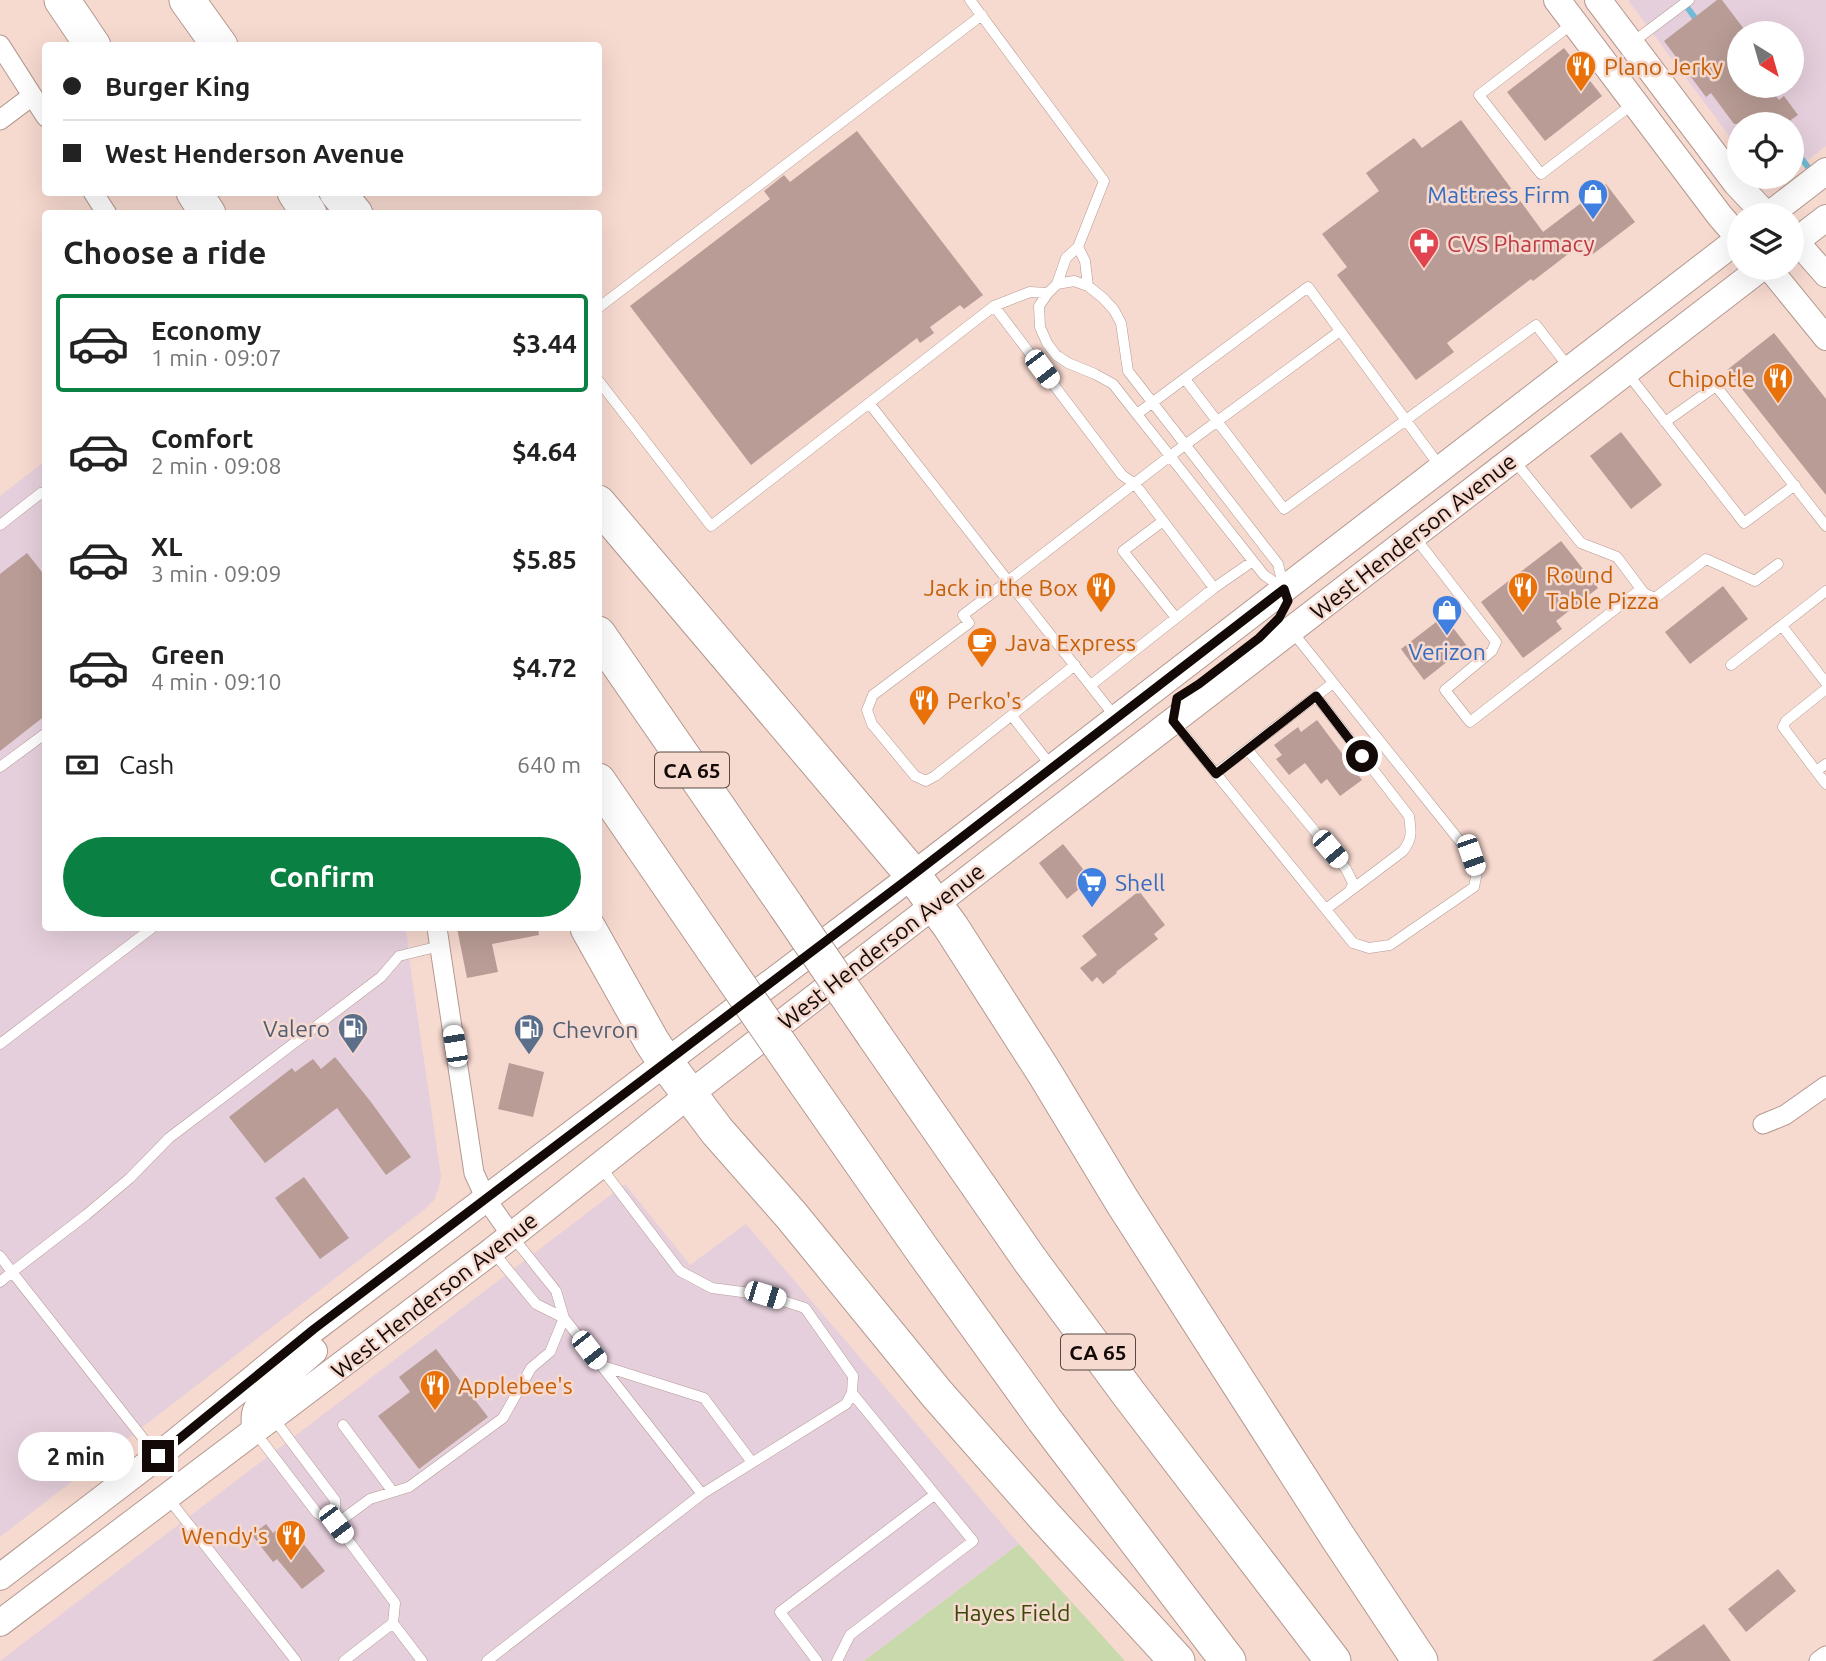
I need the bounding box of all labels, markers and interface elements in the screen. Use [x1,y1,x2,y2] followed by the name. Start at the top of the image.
[1727,21,1804,98] north arrow
[1727,21,1804,280] map controls
[1564,49,1598,93] restaurant icon: Plano Jerky
[1604,54,1723,79] place label: Plano Jerky
[105,72,250,101] text: Burger King
[1727,112,1804,189] button: locate
[105,139,404,168] text: West Henderson Avenue
[1576,177,1610,221] shop icon: Mattress Firm
[1427,182,1570,207] place label: Mattress Firm
[1727,203,1804,280] button: layers
[1407,226,1441,270] pharmacy icon: CVS Pharmacy
[1447,231,1595,256] place label: CVS Pharmacy
[63,234,266,270] text: Choose a ride
[67,312,130,375] icon: car
[151,316,261,345] text: Economy
[512,329,577,358] text: $3.44
[151,345,282,370] text: 1 min · 09:07
[1021,346,1064,392] car
[1761,361,1795,405] restaurant icon: Chipotle
[1668,366,1755,391] place label: Chipotle
[67,420,130,483] icon: car
[151,424,254,453] text: Comfort
[512,437,577,466] text: $4.64
[1305,448,1521,624] street label: West Henderson Avenue
[151,453,282,478] text: 2 min · 09:08
[67,528,130,591] icon: car
[151,532,182,561] text: XL
[512,545,577,574] text: $5.85
[151,561,282,586] text: 3 min · 09:09
[1546,562,1659,613] place label: Round Table Pizza
[1084,570,1118,614] restaurant icon: Jack in the Box
[1506,570,1540,614] restaurant icon: Round Table Pizza
[924,575,1078,600] place label: Jack in the Box
[1430,593,1464,637] shop icon: Verizon
[965,625,999,669] cafe icon: Java Express
[1005,630,1136,655] place label: Java Express
[67,636,130,699] icon: car
[1408,639,1486,664] place label: Verizon
[151,640,225,669] text: Green
[512,653,577,682] text: $4.72
[151,669,282,694] text: 4 min · 09:10
[907,683,941,727] restaurant icon: Perko's
[947,688,1021,713] place label: Perko's
[1346,740,1378,772] route start
[63,746,101,784] icon: cash
[119,750,174,779] text: Cash
[517,752,581,777] text: 640 m
[655,752,729,788] road number: CA 65
[1309,826,1352,872] car
[1455,832,1488,878] car
[63,837,581,917] button: Confirm
[773,858,989,1034] street label: West Henderson Avenue
[1075,865,1109,909] supermarket icon: Shell
[1115,870,1165,895] place label: Shell
[336,1011,370,1055] fuel station icon: Valero
[512,1012,546,1056] fuel station icon: Chevron
[263,1016,330,1041] place label: Valero
[552,1017,638,1042] place label: Chevron
[442,1024,469,1068] car
[326,1207,542,1383] street label: West Henderson Avenue
[742,1279,789,1311] car
[568,1327,611,1373] car
[1061,1334,1135,1370] road number: CA 65
[418,1368,452,1412] restaurant icon: Applebee's
[458,1373,573,1398] place label: Applebee's
[18,1432,134,1480] callout: 2 min
[142,1440,174,1472] route end
[47,1444,105,1469] text: 2 min
[315,1501,358,1547] car
[274,1518,308,1562] restaurant icon: Wendy's
[181,1523,268,1548] place label: Wendy's
[954,1600,1070,1625] park label: Hayes Field

